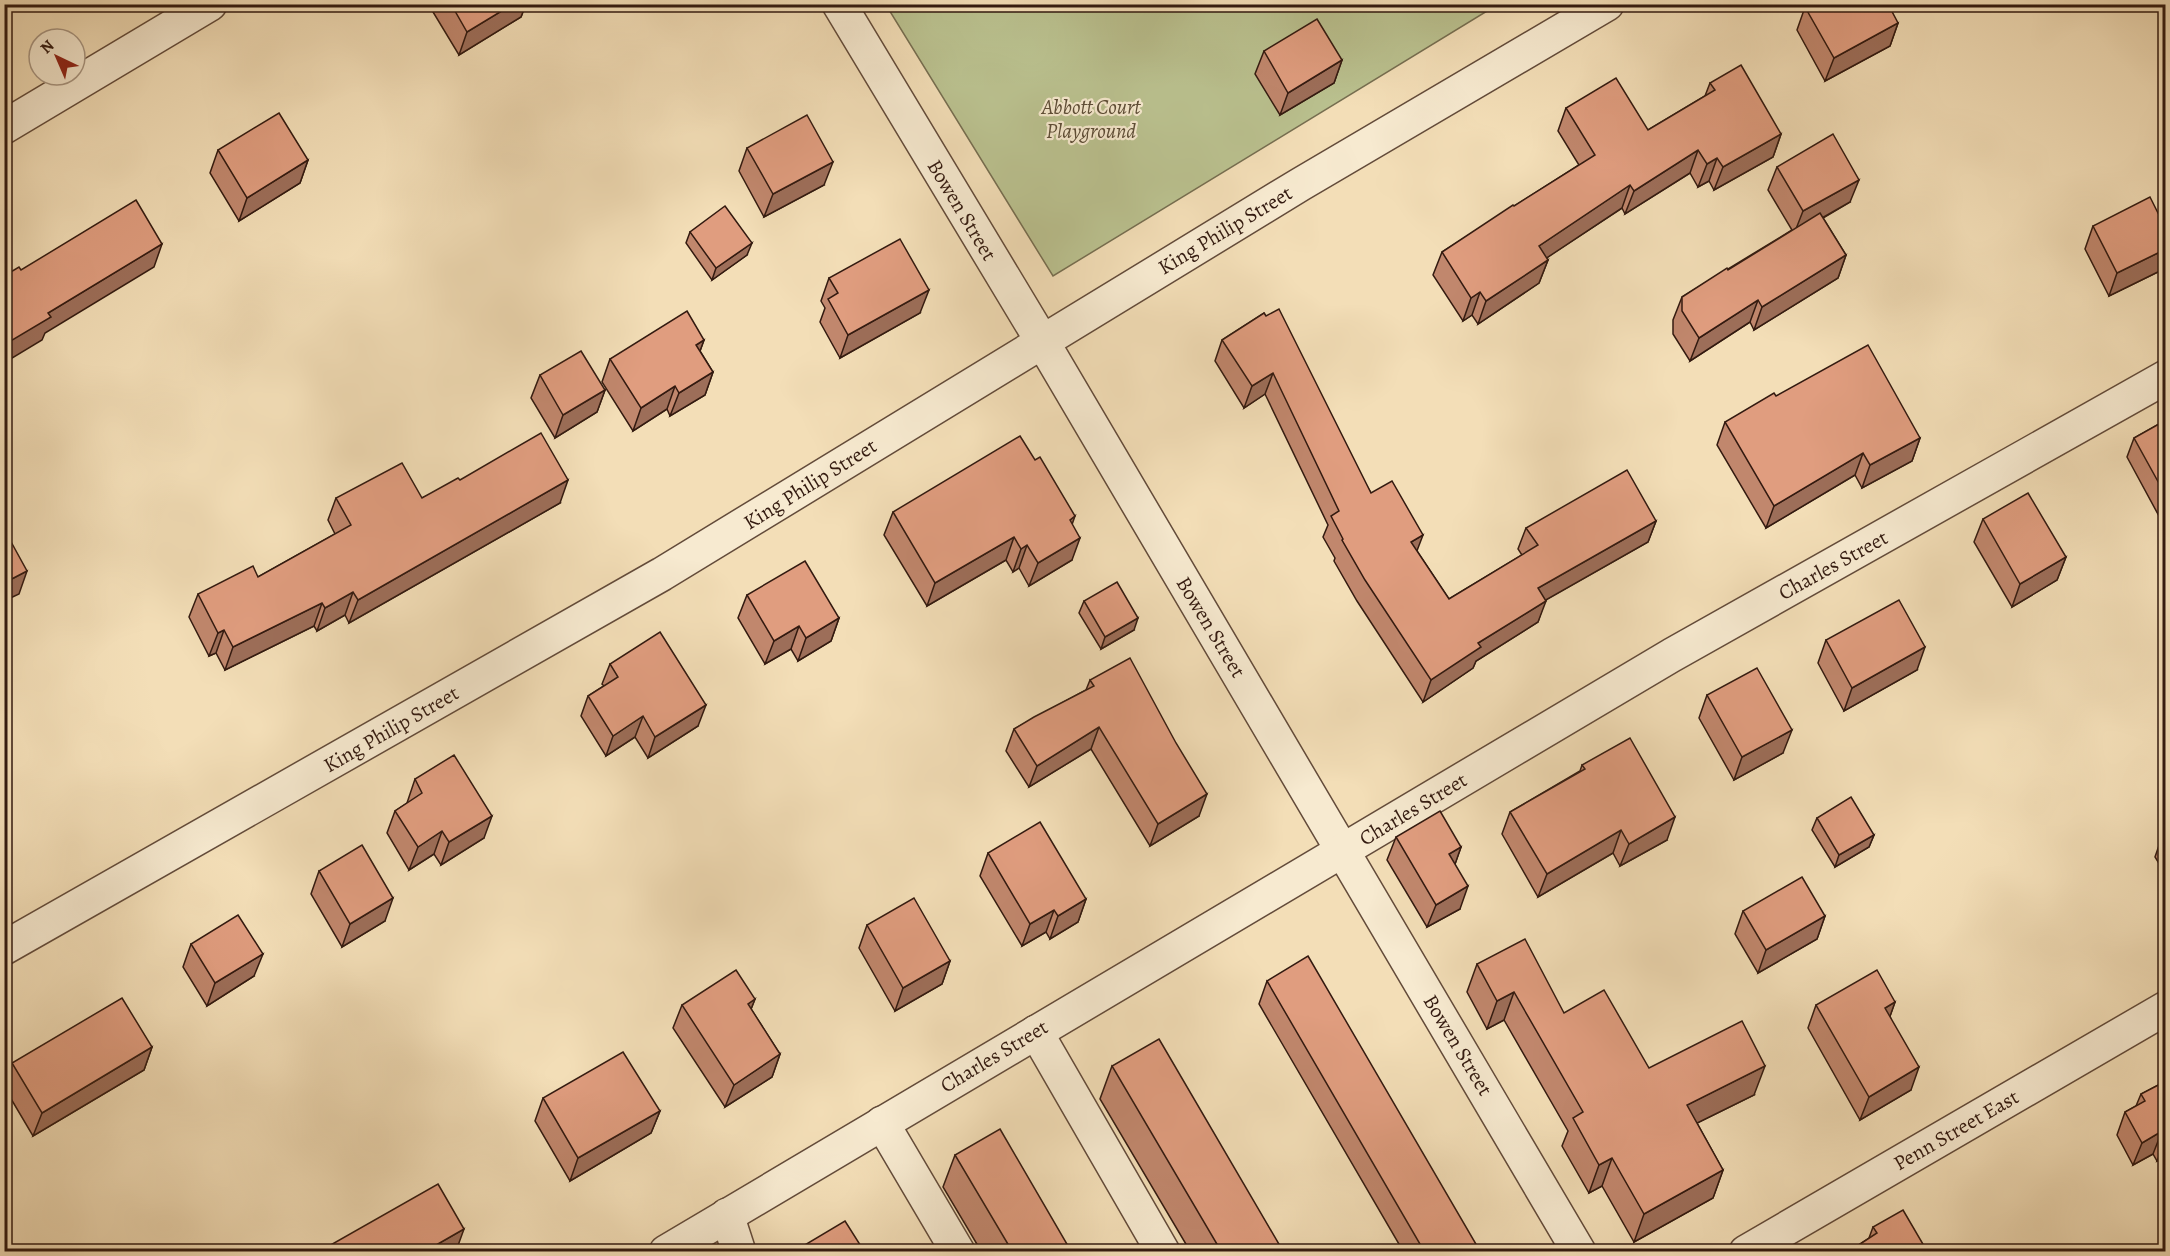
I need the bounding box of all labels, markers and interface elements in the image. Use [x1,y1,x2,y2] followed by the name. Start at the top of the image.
[27,27,87,87] north arrow
[35,35,59,59] text: N
[1041,93,1141,145] park label: Abbott Court Playground
[921,154,1003,266] street label: Bowen Street
[1153,179,1297,281] street label: King Philip Street
[738,432,882,536] street label: King Philip Street
[1773,523,1893,607] street label: Charles Street
[1170,571,1252,683] street label: Bowen Street
[318,679,464,779] street label: King Philip Street
[1354,766,1472,852] street label: Charles Street
[1417,989,1499,1101] street label: Bowen Street
[935,1013,1053,1099] street label: Charles Street
[1888,1083,2024,1177] street label: Penn Street East

